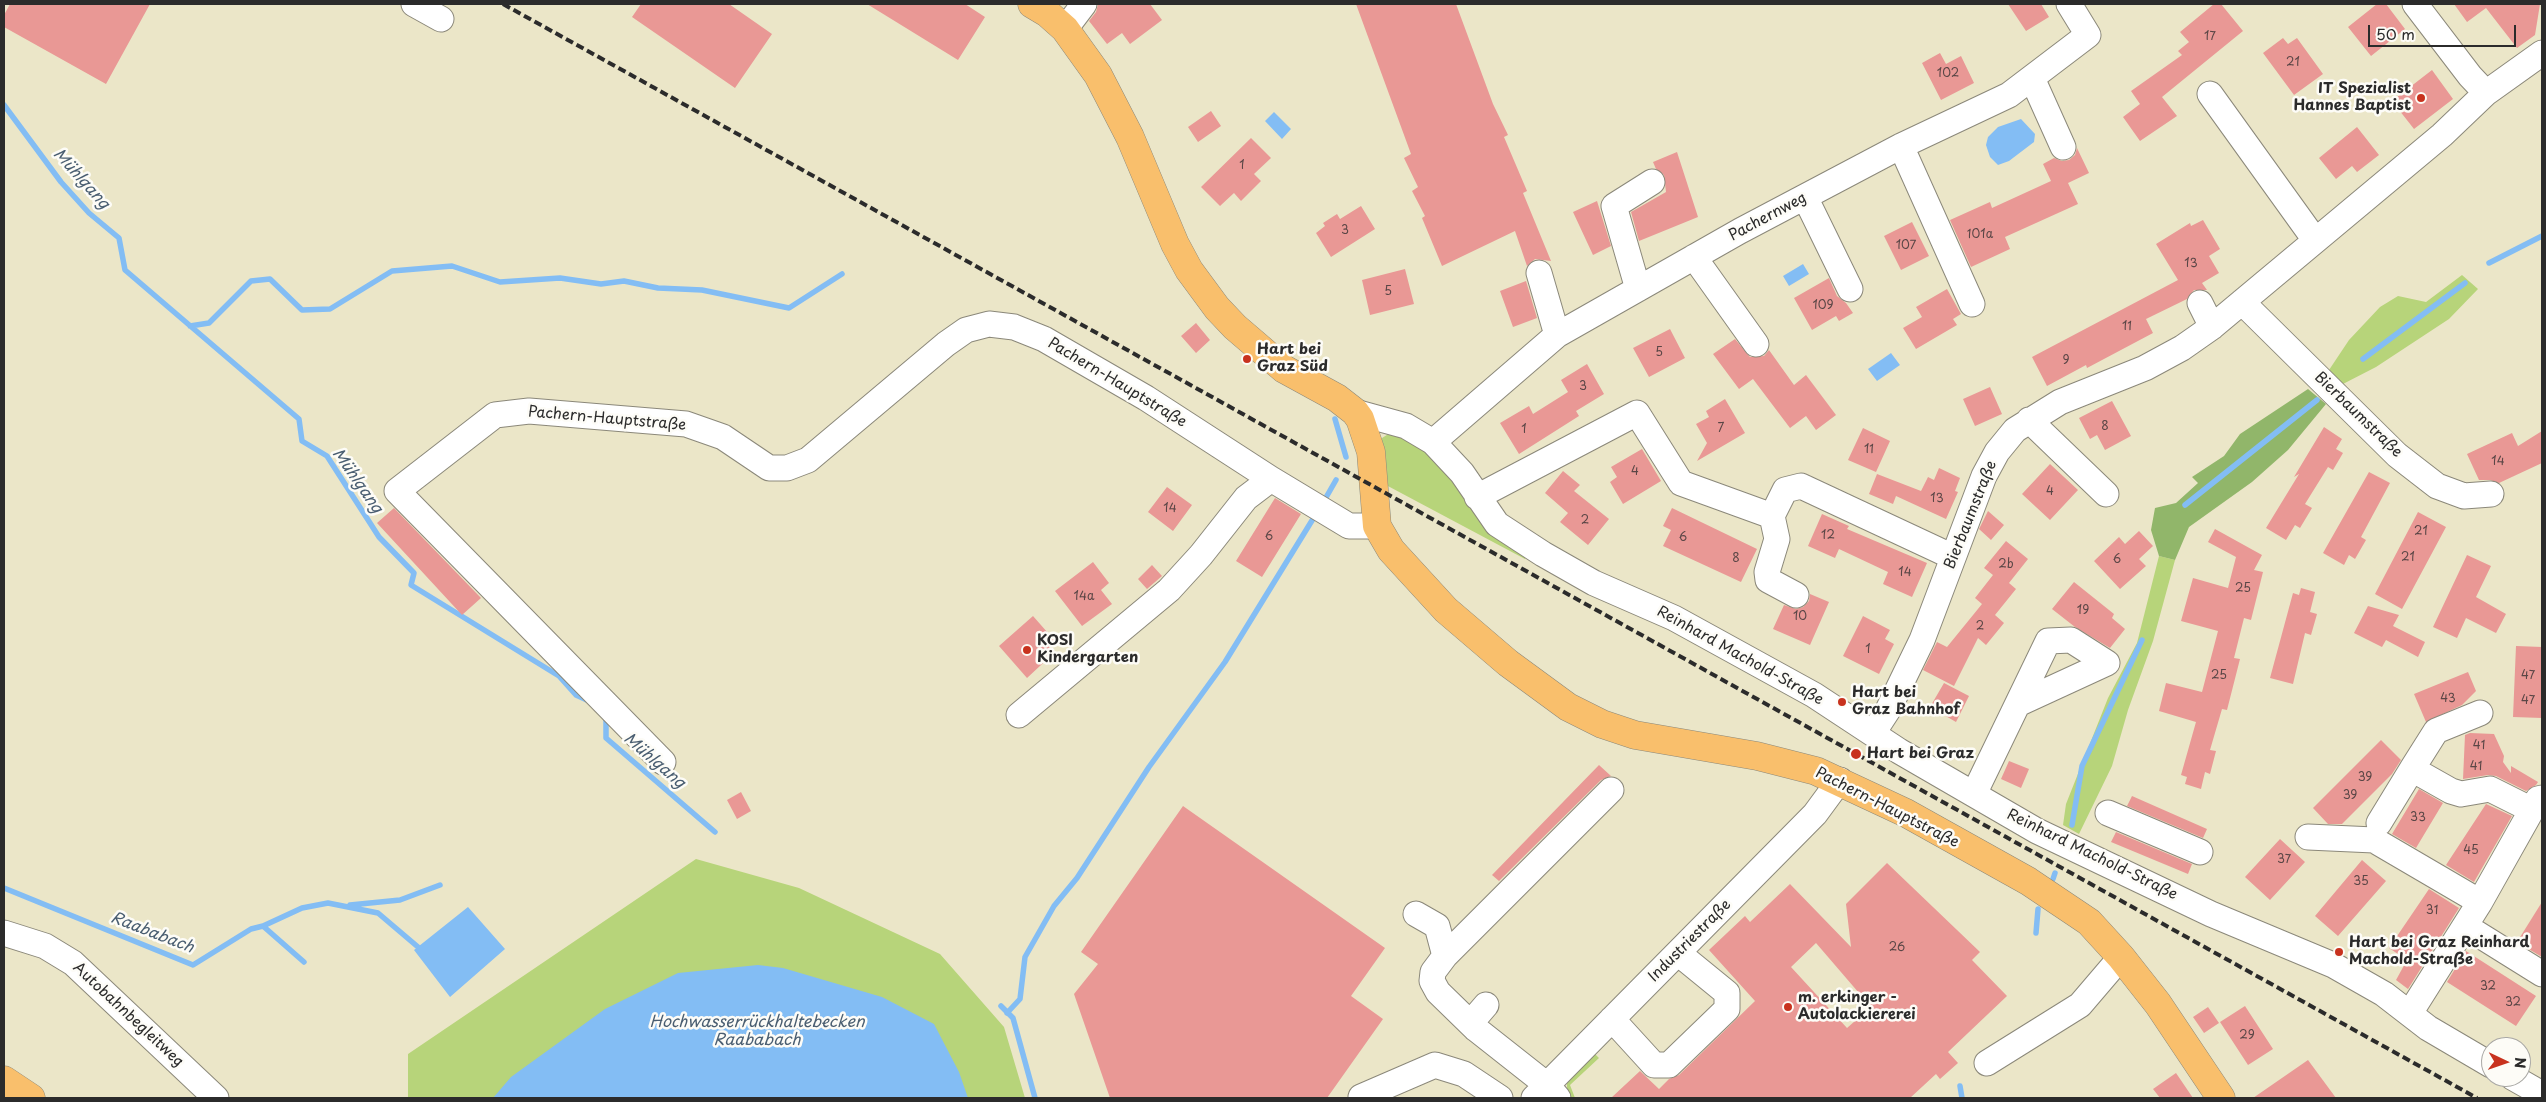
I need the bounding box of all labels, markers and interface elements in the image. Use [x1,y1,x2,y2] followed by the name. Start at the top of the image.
[2371,15,2518,47] scale bar
[2376,22,2415,45] text: 50 m
[2204,30,2216,44] house number: 17
[2286,56,2300,70] house number: 21
[1937,67,1959,81] house number: 102
[2293,80,2411,115] place label: IT Spezialist Hannes Baptist
[2415,92,2427,104] marker: IT Spezialist Hannes Baptist
[49,145,113,213] water label: Mühlgang
[1239,159,1245,173] house number: 1
[1726,189,1810,245] street label: Pachernweg
[1341,224,1349,238] house number: 3
[1967,228,1993,242] house number: 101a
[1896,239,1916,253] house number: 107
[2184,257,2198,271] house number: 13
[1384,285,1392,299] house number: 5
[1812,299,1834,313] house number: 109
[2122,320,2132,334] house number: 11
[1044,334,1190,432] street label: Pachern-Hauptstraße
[1257,341,1328,376] place label: Hart bei Graz Süd
[1655,346,1663,360] house number: 5
[1241,353,1253,365] marker: Hart bei Graz Süd
[2062,354,2070,368] house number: 9
[2310,368,2406,462] street label: Bierbaumstraße
[1579,380,1587,394] house number: 3
[527,403,687,435] street label: Pachern-Hauptstraße
[2101,420,2109,434] house number: 8
[1718,422,1724,436] house number: 7
[1521,423,1527,437] house number: 1
[1864,443,1874,457] house number: 11
[328,445,386,517] water label: Mühlgang
[2491,455,2505,469] house number: 14
[1941,458,2001,572] street label: Bierbaumstraße
[1631,465,1639,479] house number: 4
[2046,485,2054,499] house number: 4
[1930,492,1944,506] house number: 13
[1163,502,1177,516] house number: 14
[1581,514,1589,528] house number: 2
[2414,525,2428,539] house number: 21
[1821,529,1835,543] house number: 12
[1265,530,1273,544] house number: 6
[1679,531,1687,545] house number: 6
[2401,551,2415,565] house number: 21
[1732,552,1740,566] house number: 8
[2113,553,2121,567] house number: 6
[1998,558,2014,572] house number: 2b
[1898,566,1912,580] house number: 14
[2235,582,2251,596] house number: 25
[1074,590,1094,604] house number: 14a
[1654,603,1826,709] street label: Reinhard Machold-Straße
[2077,604,2089,618] house number: 19
[1793,610,1807,624] house number: 10
[1976,620,1984,634] house number: 2
[1037,632,1138,667] place label: KOSI Kindergarten
[1865,643,1871,657] house number: 1
[1021,644,1033,656] marker: KOSI Kindergarten
[2211,669,2227,683] house number: 25
[2521,669,2535,683] house number: 47
[1852,684,1960,719] place label: Hart bei Graz Bahnhof
[2440,692,2456,706] house number: 43
[2521,694,2535,708] house number: 47
[1836,696,1848,708] marker: Hart bei Graz Bahnhof
[619,729,689,793] water label: Mühlgang
[2473,739,2485,753] house number: 41
[1867,745,1974,763] place label: Hart bei Graz
[1849,747,1863,761] marker: Hart bei Graz
[2470,760,2482,774] house number: 41
[1812,764,1962,852] street label: Pachern-Hauptstraße
[2358,771,2372,785] house number: 39
[2343,789,2357,803] house number: 39
[2004,806,2180,904] street label: Reinhard Machold-Straße
[2410,811,2426,825] house number: 33
[2463,844,2479,858] house number: 45
[2277,853,2291,867] house number: 37
[2353,875,2369,889] house number: 35
[1645,896,1735,986] street label: Industriestraße
[2426,904,2438,918] house number: 31
[108,908,196,958] water label: Raababach
[2349,934,2529,969] place label: Hart bei Graz Reinhard Machold-Straße
[1889,941,1905,955] house number: 26
[2333,946,2345,958] marker: Hart bei Graz Reinhard Machold-Straße
[69,959,187,1071] street label: Autobahnbegleitweg
[2480,980,2496,994] house number: 32
[1798,989,1916,1024] place label: m. erkinger - Autolackiererei
[2505,996,2521,1010] house number: 32
[1782,1001,1794,1013] marker: m. erkinger - Autolackiererei
[649,1013,865,1051] water label: Hochwasserrückhaltebecken Raababach
[2239,1029,2255,1043] house number: 29
[2481,1037,2531,1087] north arrow
[2510,1057,2531,1069] text: N

